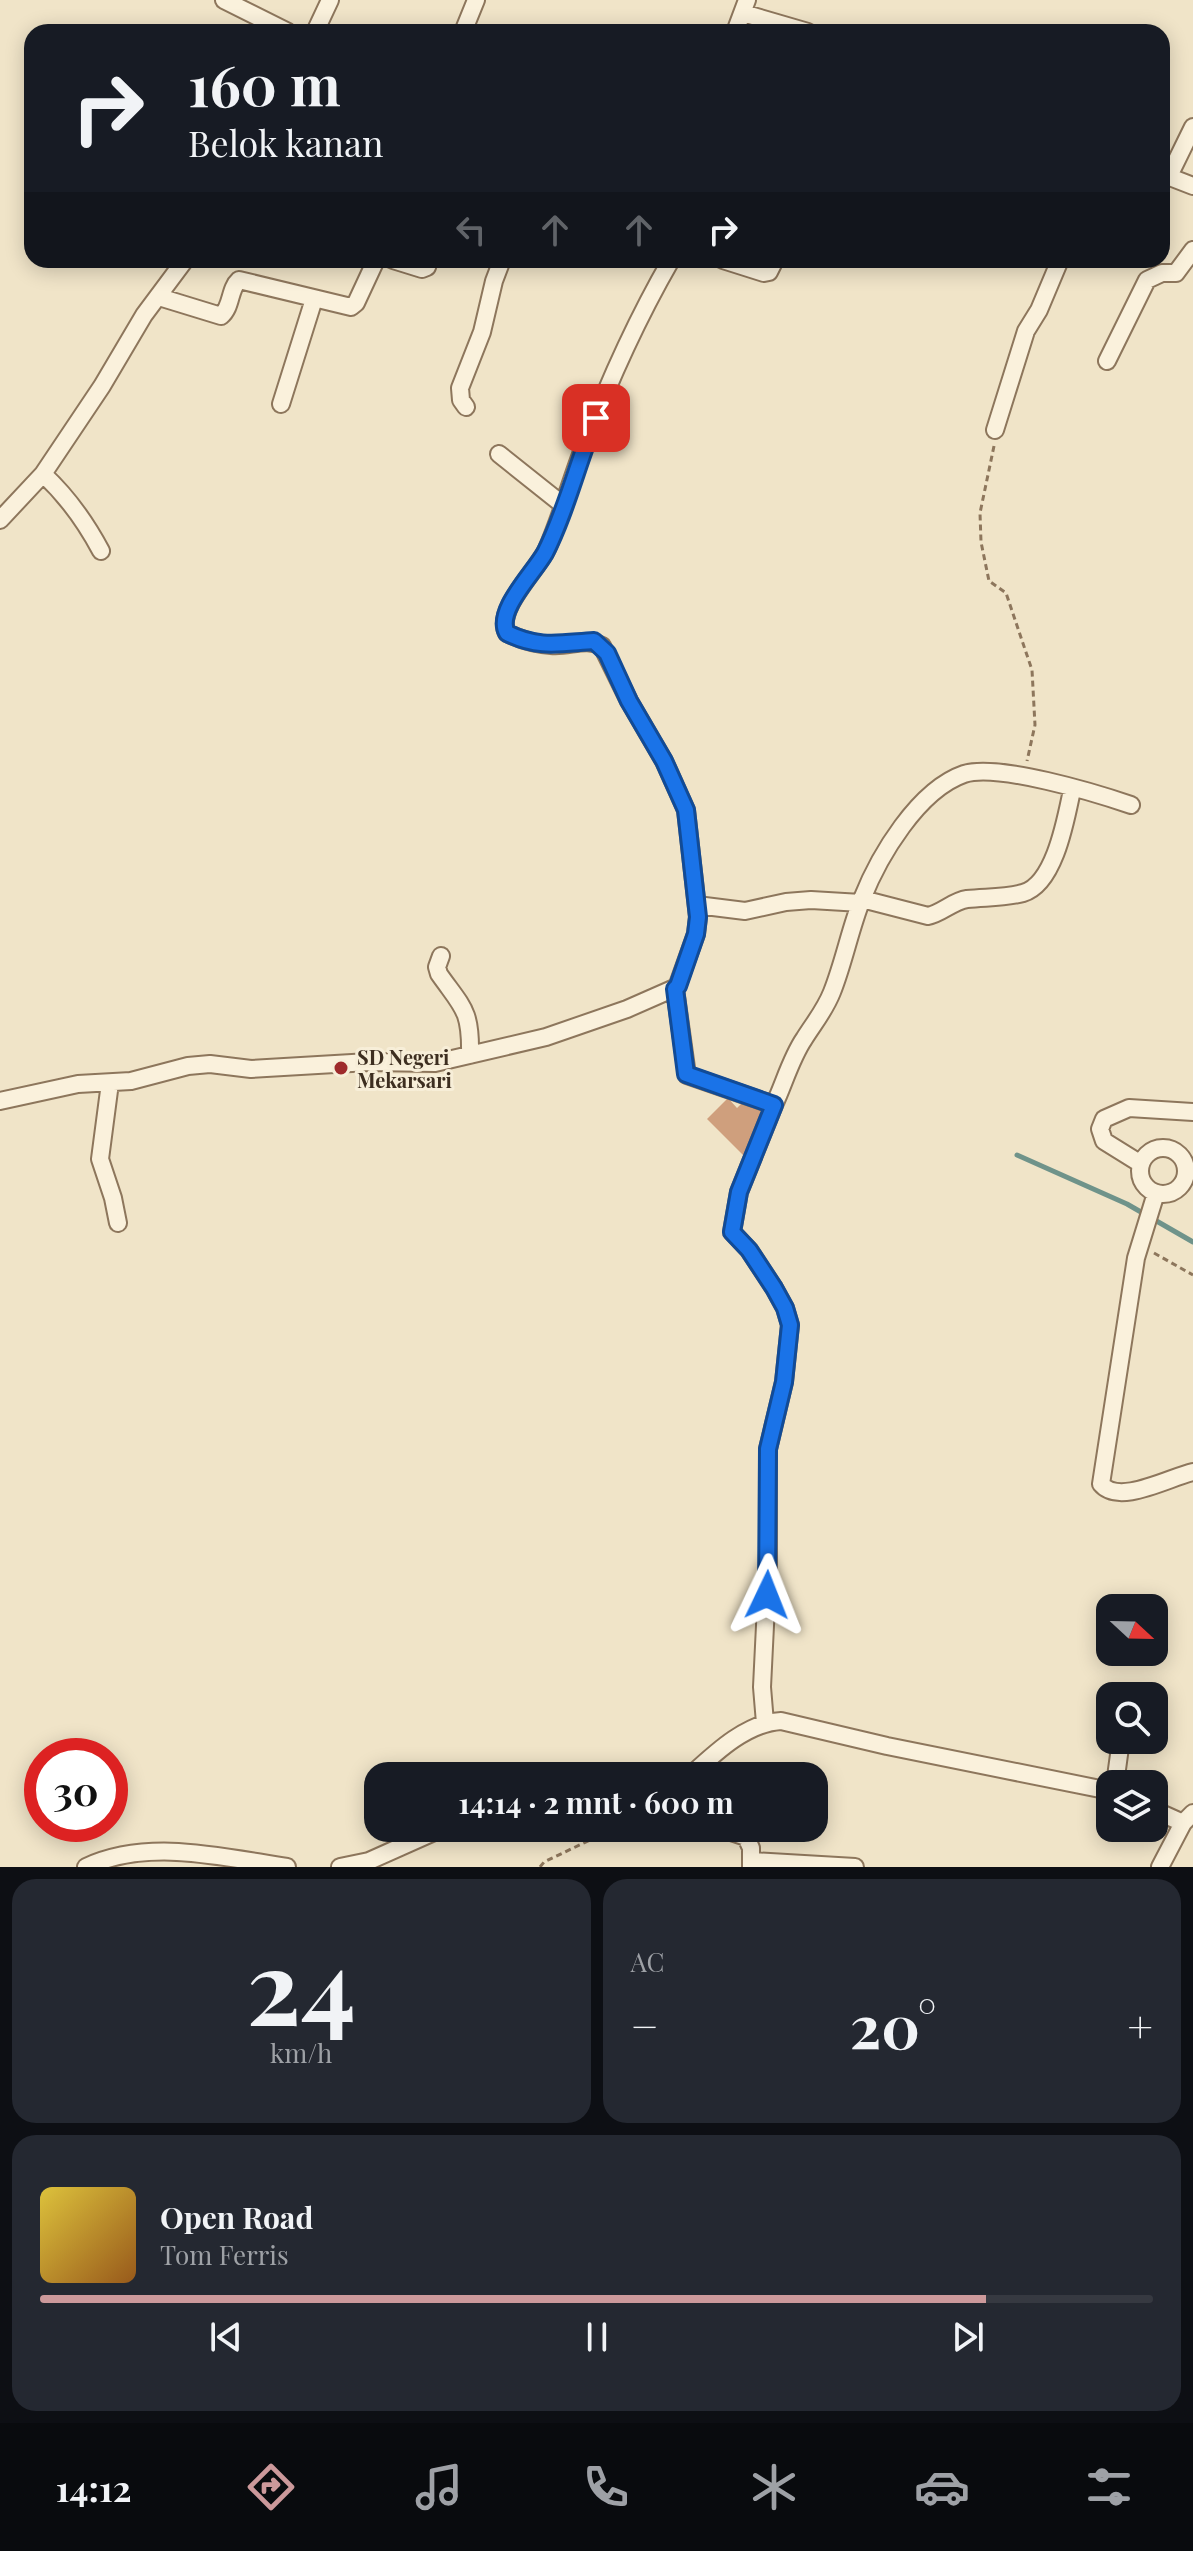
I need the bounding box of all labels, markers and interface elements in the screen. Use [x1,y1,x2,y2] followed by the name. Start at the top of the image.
[188,46,341,121] text: 160 m
[56,56,160,160] icon: right
[188,118,383,166] text: Belok kanan
[449,208,493,252] icon: left
[533,208,577,252] icon: ahead
[617,208,661,252] icon: ahead
[701,208,745,252] icon: right
[562,384,630,452] pin
[574,396,618,440] icon: arrive
[357,1043,452,1093] place label: SD Negeri Mekarsari
[332,1059,350,1077] marker: SD Negeri Mekarsari
[725,1553,809,1637] position arrow
[1096,1594,1168,1666] north arrow
[1096,1594,1168,1842] map controls
[1096,1682,1168,1754] button: search
[24,1738,128,1842] speed limit sign: 30
[1096,1770,1168,1842] button: layers
[458,1782,734,1822] text: 14:14 · 2 mnt · 600 m
[247,1913,356,2052] text: 24
[631,1944,665,1979] text: AC
[850,1984,936,2064] text: 20°
[631,1995,659,2054] text: −
[1127,1995,1153,2054] text: +
[270,2035,332,2070] text: km/h
[160,2197,313,2237] text: Open Road
[160,2237,289,2272] text: Tom Ferris
[204,2315,248,2359] icon: previous
[575,2315,619,2359] icon: pause
[946,2315,990,2359] icon: next
[243,2459,299,2515] icon: directions
[411,2459,467,2515] icon: music
[578,2459,634,2515] icon: phone
[746,2459,802,2515] icon: climate
[914,2459,970,2515] icon: car
[1081,2459,1137,2515] icon: filters
[56,2463,132,2511] text: 14:12

